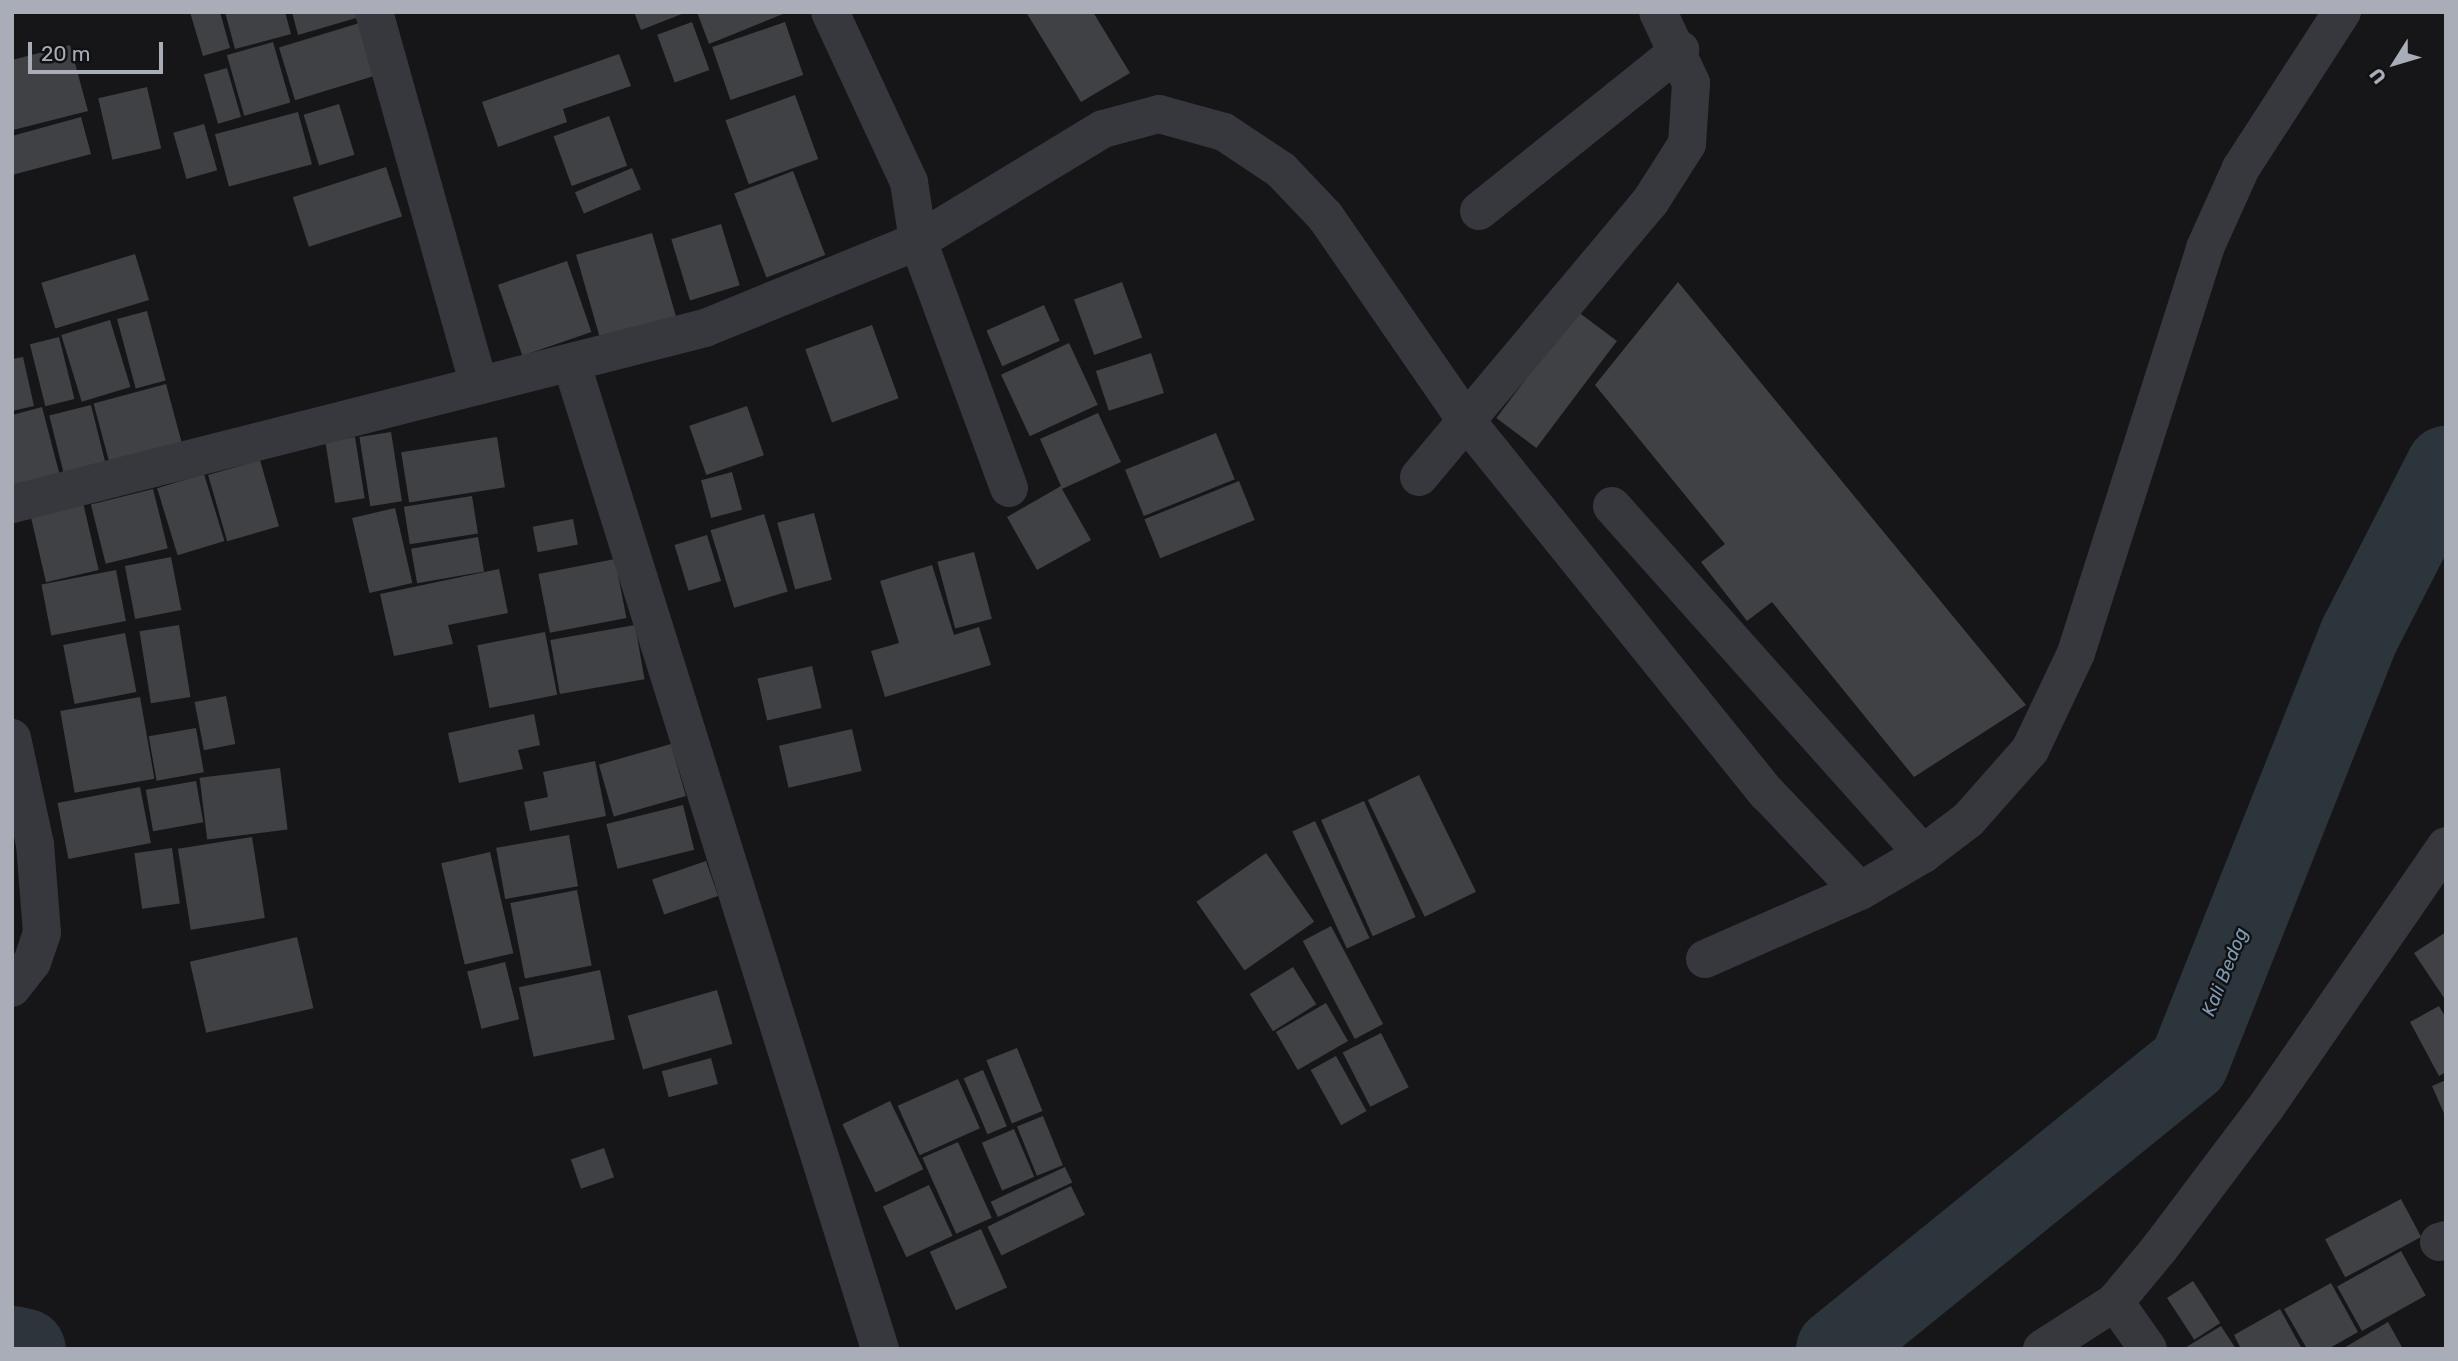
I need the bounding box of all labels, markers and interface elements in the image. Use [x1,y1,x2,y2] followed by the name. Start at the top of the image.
[32,28,166,72] scale bar
[2360,28,2430,98] north arrow
[41,41,90,66] text: 20 m
[2364,64,2391,88] text: U
[2197,925,2253,1019] water label: Kali Bedog

